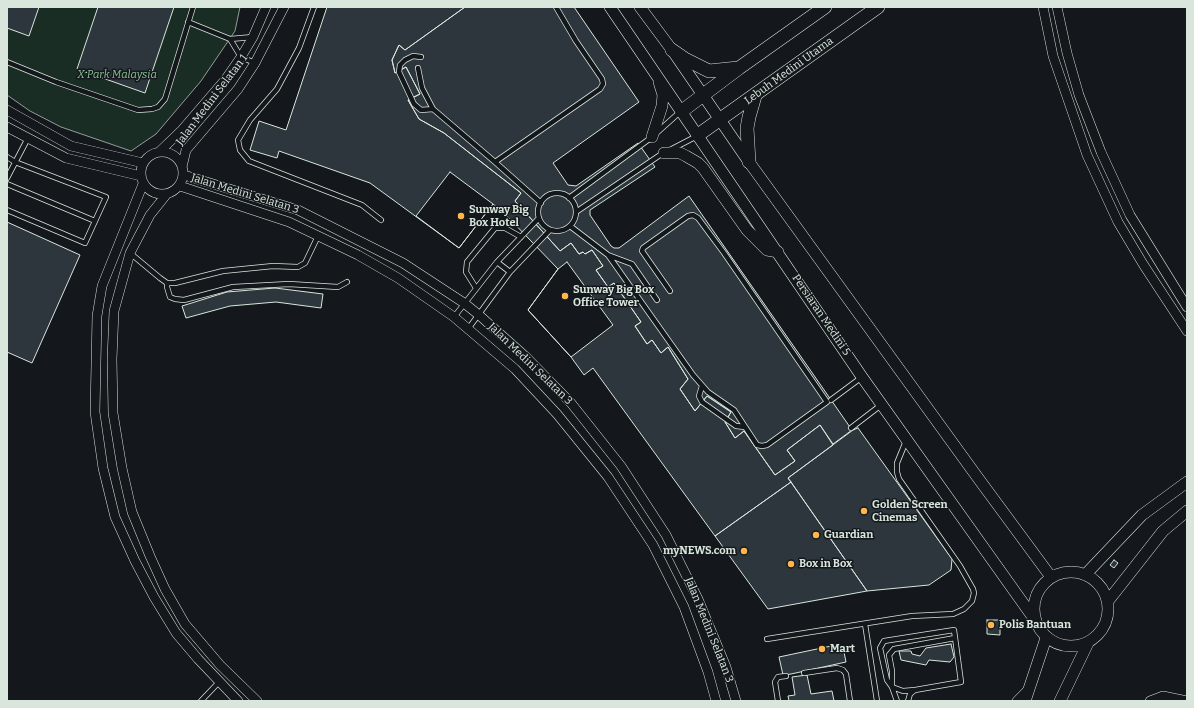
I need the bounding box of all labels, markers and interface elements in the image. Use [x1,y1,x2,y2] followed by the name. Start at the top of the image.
[742,34,836,108] street label: Lebuh Medini Utama
[173,52,251,148] street label: Jalan Medini Selatan 1
[77,68,157,82] park label: X Park Malaysia
[189,171,301,217] street label: Jalan Medini Selatan 3
[469,203,529,229] place label: Sunway Big Box Hotel
[456,211,466,221] marker: Sunway Big Box Hotel
[789,272,853,358] street label: Persiaran Medini 5
[573,283,654,309] place label: Sunway Big Box Office Tower
[560,291,570,301] marker: Sunway Big Box Office Tower
[485,320,575,408] street label: Jalan Medini Selatan 3
[872,498,948,524] place label: Golden Screen Cinemas
[859,506,869,516] marker: Golden Screen Cinemas
[824,528,873,542] place label: Guardian
[811,530,821,540] marker: Guardian
[663,544,736,558] place label: myNEWS.com
[739,546,749,556] marker: myNEWS.com
[799,557,852,571] place label: Box in Box
[786,559,796,569] marker: Box in Box
[682,575,736,685] street label: Jalan Medini Selatan 3
[999,618,1071,632] place label: Polis Bantuan
[986,620,996,630] marker: Polis Bantuan
[830,642,855,656] place label: Mart
[817,644,827,654] marker: Mart

